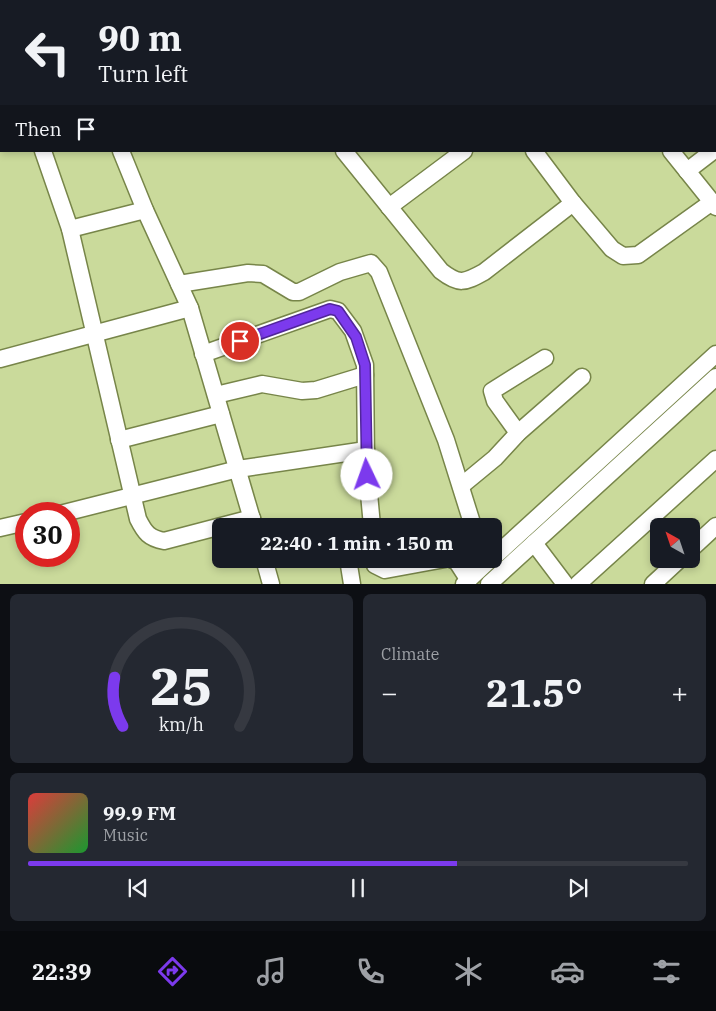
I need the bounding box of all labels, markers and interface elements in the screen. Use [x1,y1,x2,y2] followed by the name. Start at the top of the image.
[98,15,182,61] text: 90 m
[15,20,80,85] icon: left
[98,59,188,88] text: Turn left
[72,115,100,143] icon: arrive
[15,117,62,141] text: Then
[219,320,261,362] pin
[226,327,254,355] icon: arrive
[340,448,392,500] position arrow
[15,502,80,567] speed limit sign: 30
[650,518,700,568] north arrow
[650,518,700,568] map controls
[261,531,453,555] text: 22:40 · 1 min · 150 m
[381,644,439,664] text: Climate
[150,652,213,719] text: 25
[486,668,583,717] text: 21.5°
[381,674,398,711] text: −
[671,674,688,711] text: +
[159,713,204,736] text: km/h
[103,801,176,825] text: 99.9 FM
[103,825,148,845] text: Music
[124,874,152,902] icon: previous
[344,874,372,902] icon: pause
[564,874,592,902] icon: next
[155,954,190,989] icon: directions
[254,954,289,989] icon: music
[353,954,388,989] icon: phone
[451,954,486,989] icon: climate
[550,954,585,989] icon: car
[649,954,684,989] icon: filters
[32,957,91,986] text: 22:39

